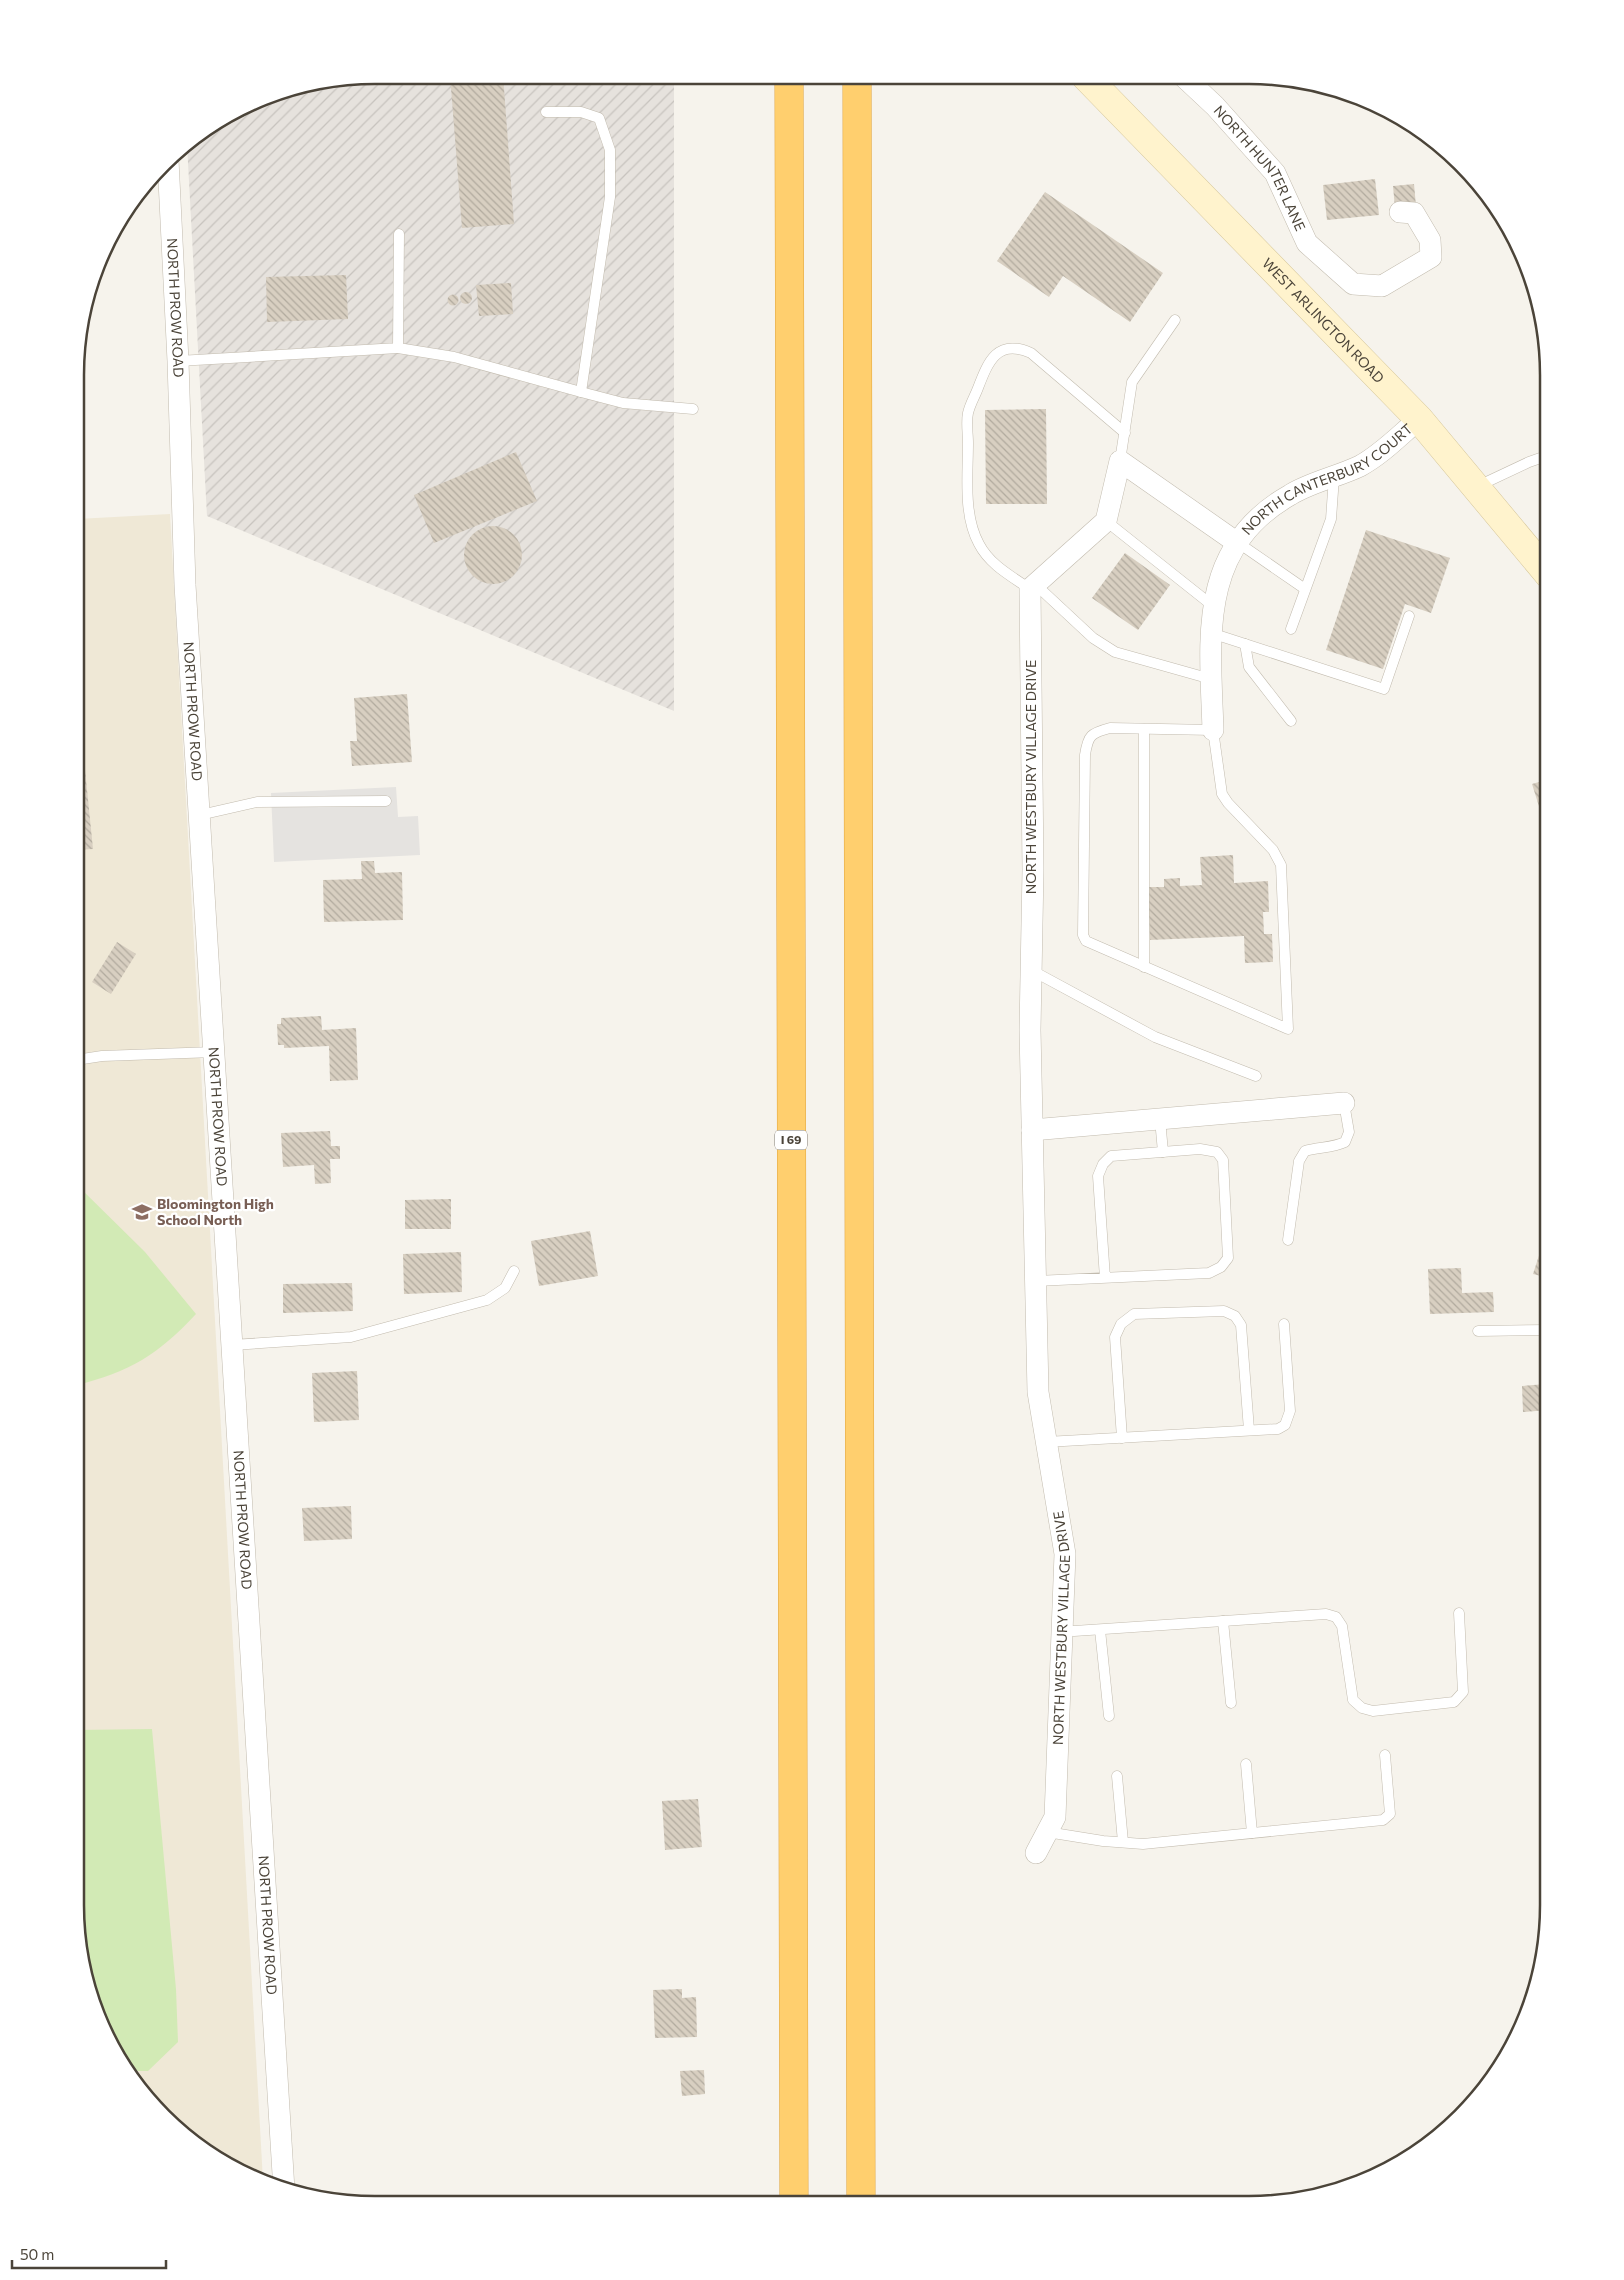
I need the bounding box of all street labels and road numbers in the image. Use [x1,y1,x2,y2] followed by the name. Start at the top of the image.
[1211,102,1309,234] street label: NORTH HUNTER LANE
[164,238,188,378] street label: NORTH PROW ROAD
[1259,254,1388,386] street label: WEST ARLINGTON ROAD
[1238,420,1416,538] street label: NORTH CANTERBURY COURT
[181,641,206,782] street label: NORTH PROW ROAD
[1022,660,1039,894] street label: NORTH WESTBURY VILLAGE DRIVE
[206,1046,231,1187] street label: NORTH PROW ROAD
[775,1130,807,1150] road number: I 69
[230,1450,256,1590] street label: NORTH PROW ROAD
[1049,1510,1073,1745] street label: NORTH WESTBURY VILLAGE DRIVE
[255,1855,281,1995] street label: NORTH PROW ROAD

